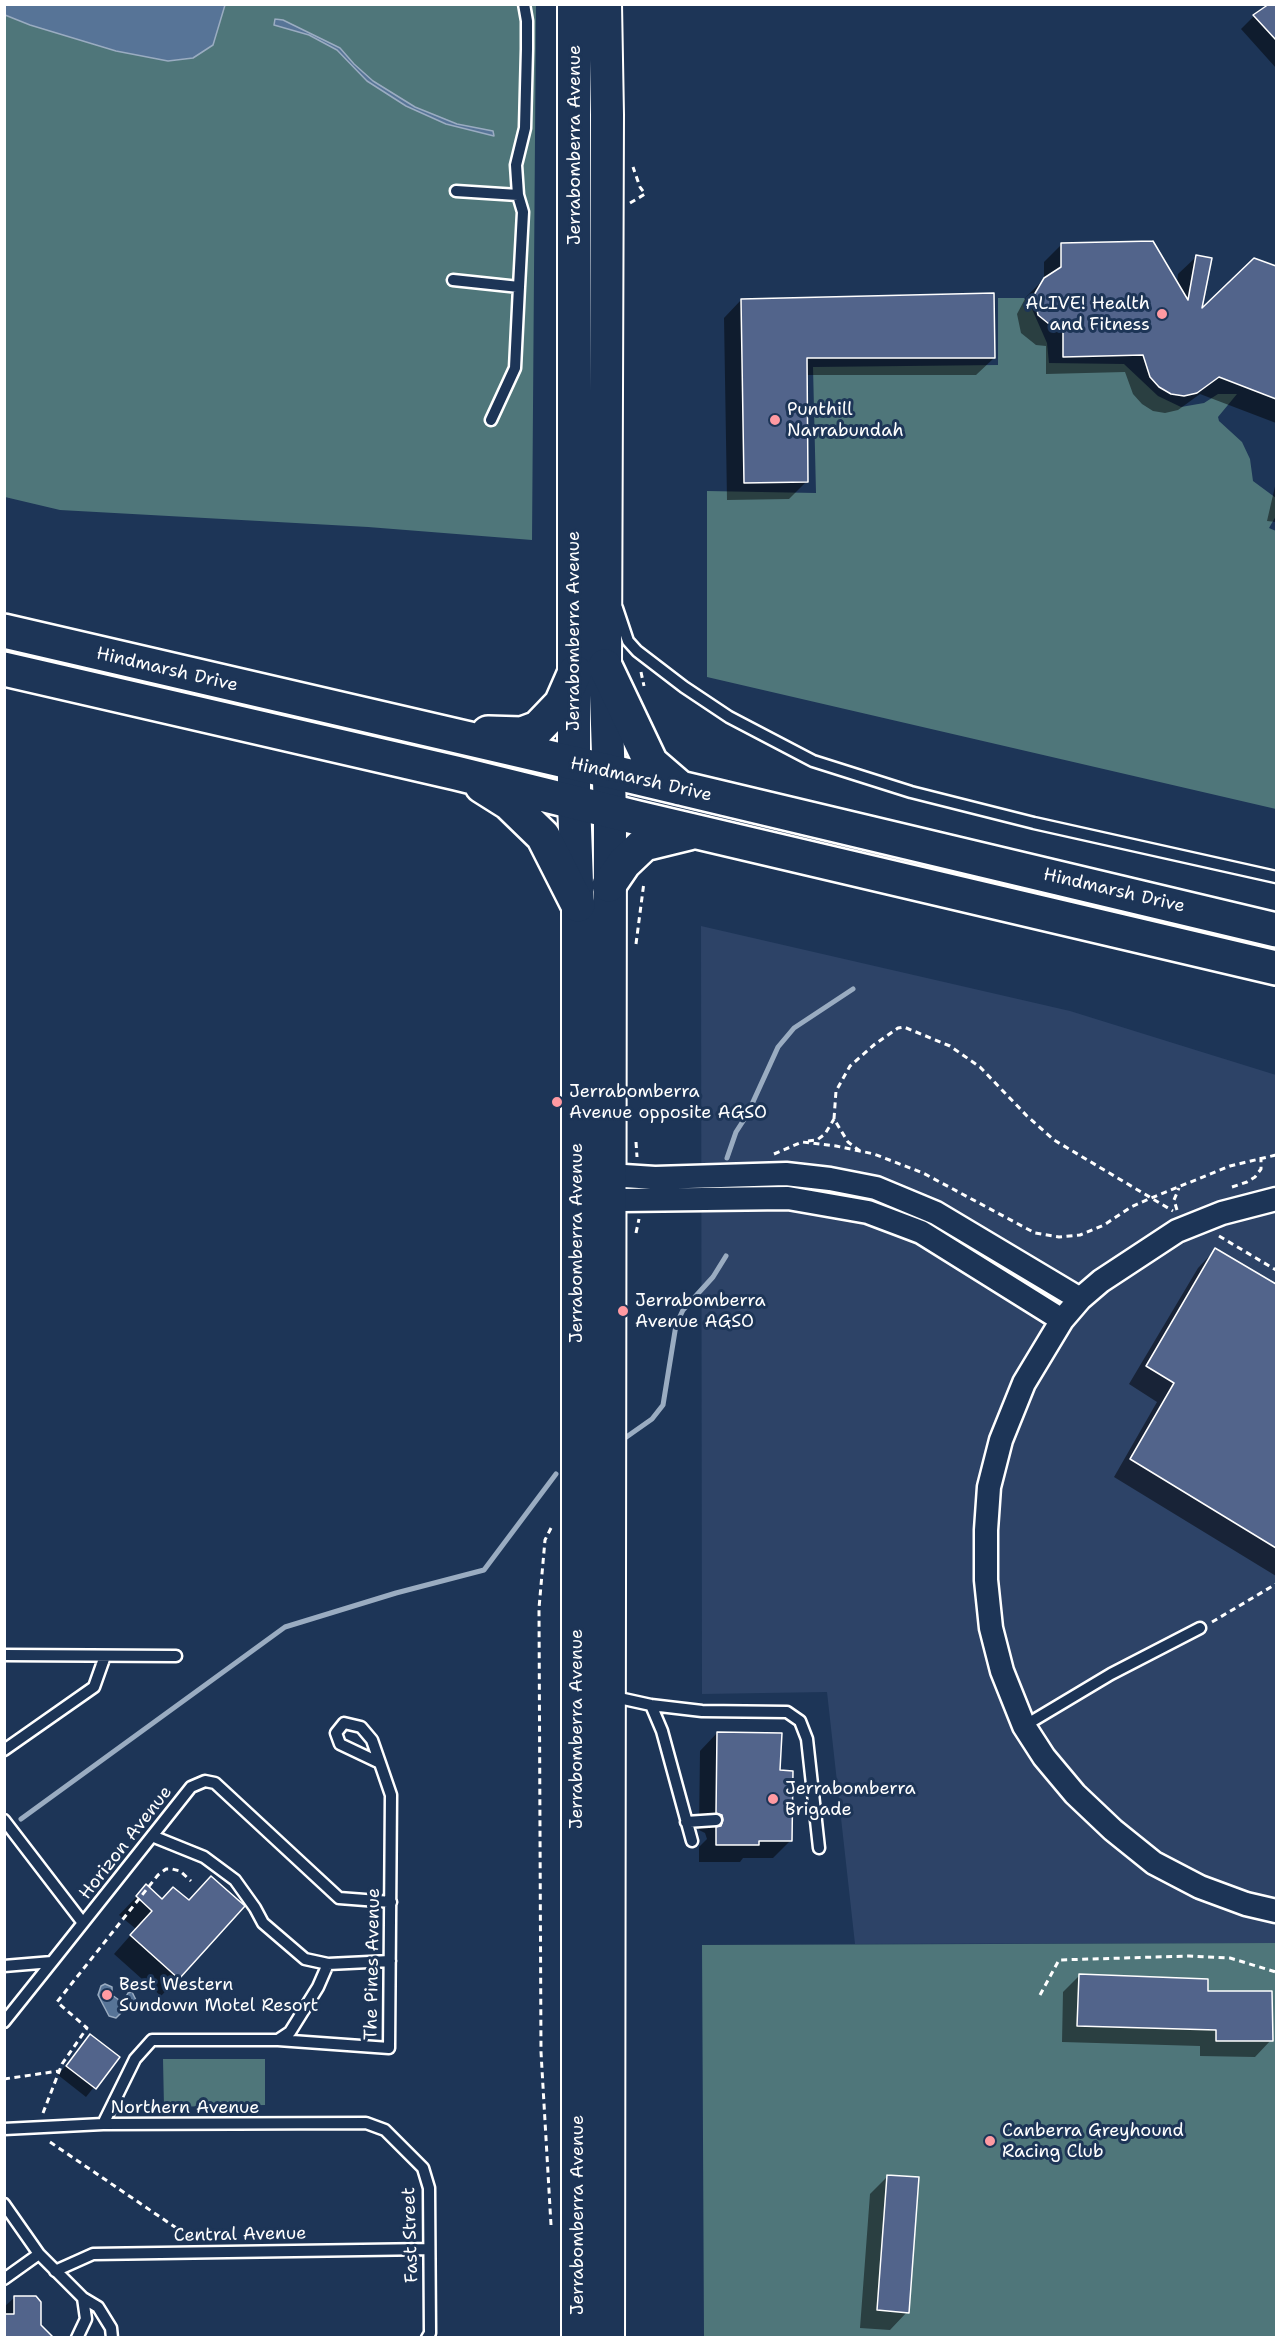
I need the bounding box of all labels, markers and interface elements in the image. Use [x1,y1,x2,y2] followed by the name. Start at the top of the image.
[564,45,586,245] street label: Jerrabomberra Avenue
[1025,293,1150,336] place label: ALIVE! Health and Fitness
[1155,307,1169,321] marker: ALIVE! Health and Fitness
[787,399,904,442] place label: Punthill Narrabundah
[768,413,782,427] marker: Punthill Narrabundah
[563,531,585,731] street label: Jerrabomberra Avenue
[94,643,240,697] street label: Hindmarsh Drive
[568,753,714,807] street label: Hindmarsh Drive
[1041,864,1187,918] street label: Hindmarsh Drive
[569,1081,767,1124] place label: Jerrabomberra Avenue opposite AGSO
[550,1095,564,1109] marker: Jerrabomberra Avenue opposite AGSO
[566,1143,588,1343] street label: Jerrabomberra Avenue
[635,1290,766,1332] place label: Jerrabomberra Avenue AGSO
[616,1304,630,1318] marker: Jerrabomberra Avenue AGSO
[566,1629,588,1829] street label: Jerrabomberra Avenue
[785,1778,916,1820] place label: Jerrabomberra Brigade
[75,1782,177,1904] street label: Horizon Avenue
[766,1792,780,1806] marker: Jerrabomberra Brigade
[361,1888,385,2040] street label: The Pines Avenue
[119,1974,318,2016] place label: Best Western Sundown Motel Resort
[100,1988,114,2002] marker: Best Western Sundown Motel Resort
[110,2097,260,2119] street label: Northern Avenue
[567,2115,589,2315] street label: Jerrabomberra Avenue
[1002,2120,1184,2162] place label: Canberra Greyhound Racing Club
[983,2134,997,2148] marker: Canberra Greyhound Racing Club
[399,2187,423,2283] street label: Fast Street
[173,2223,307,2247] street label: Central Avenue

